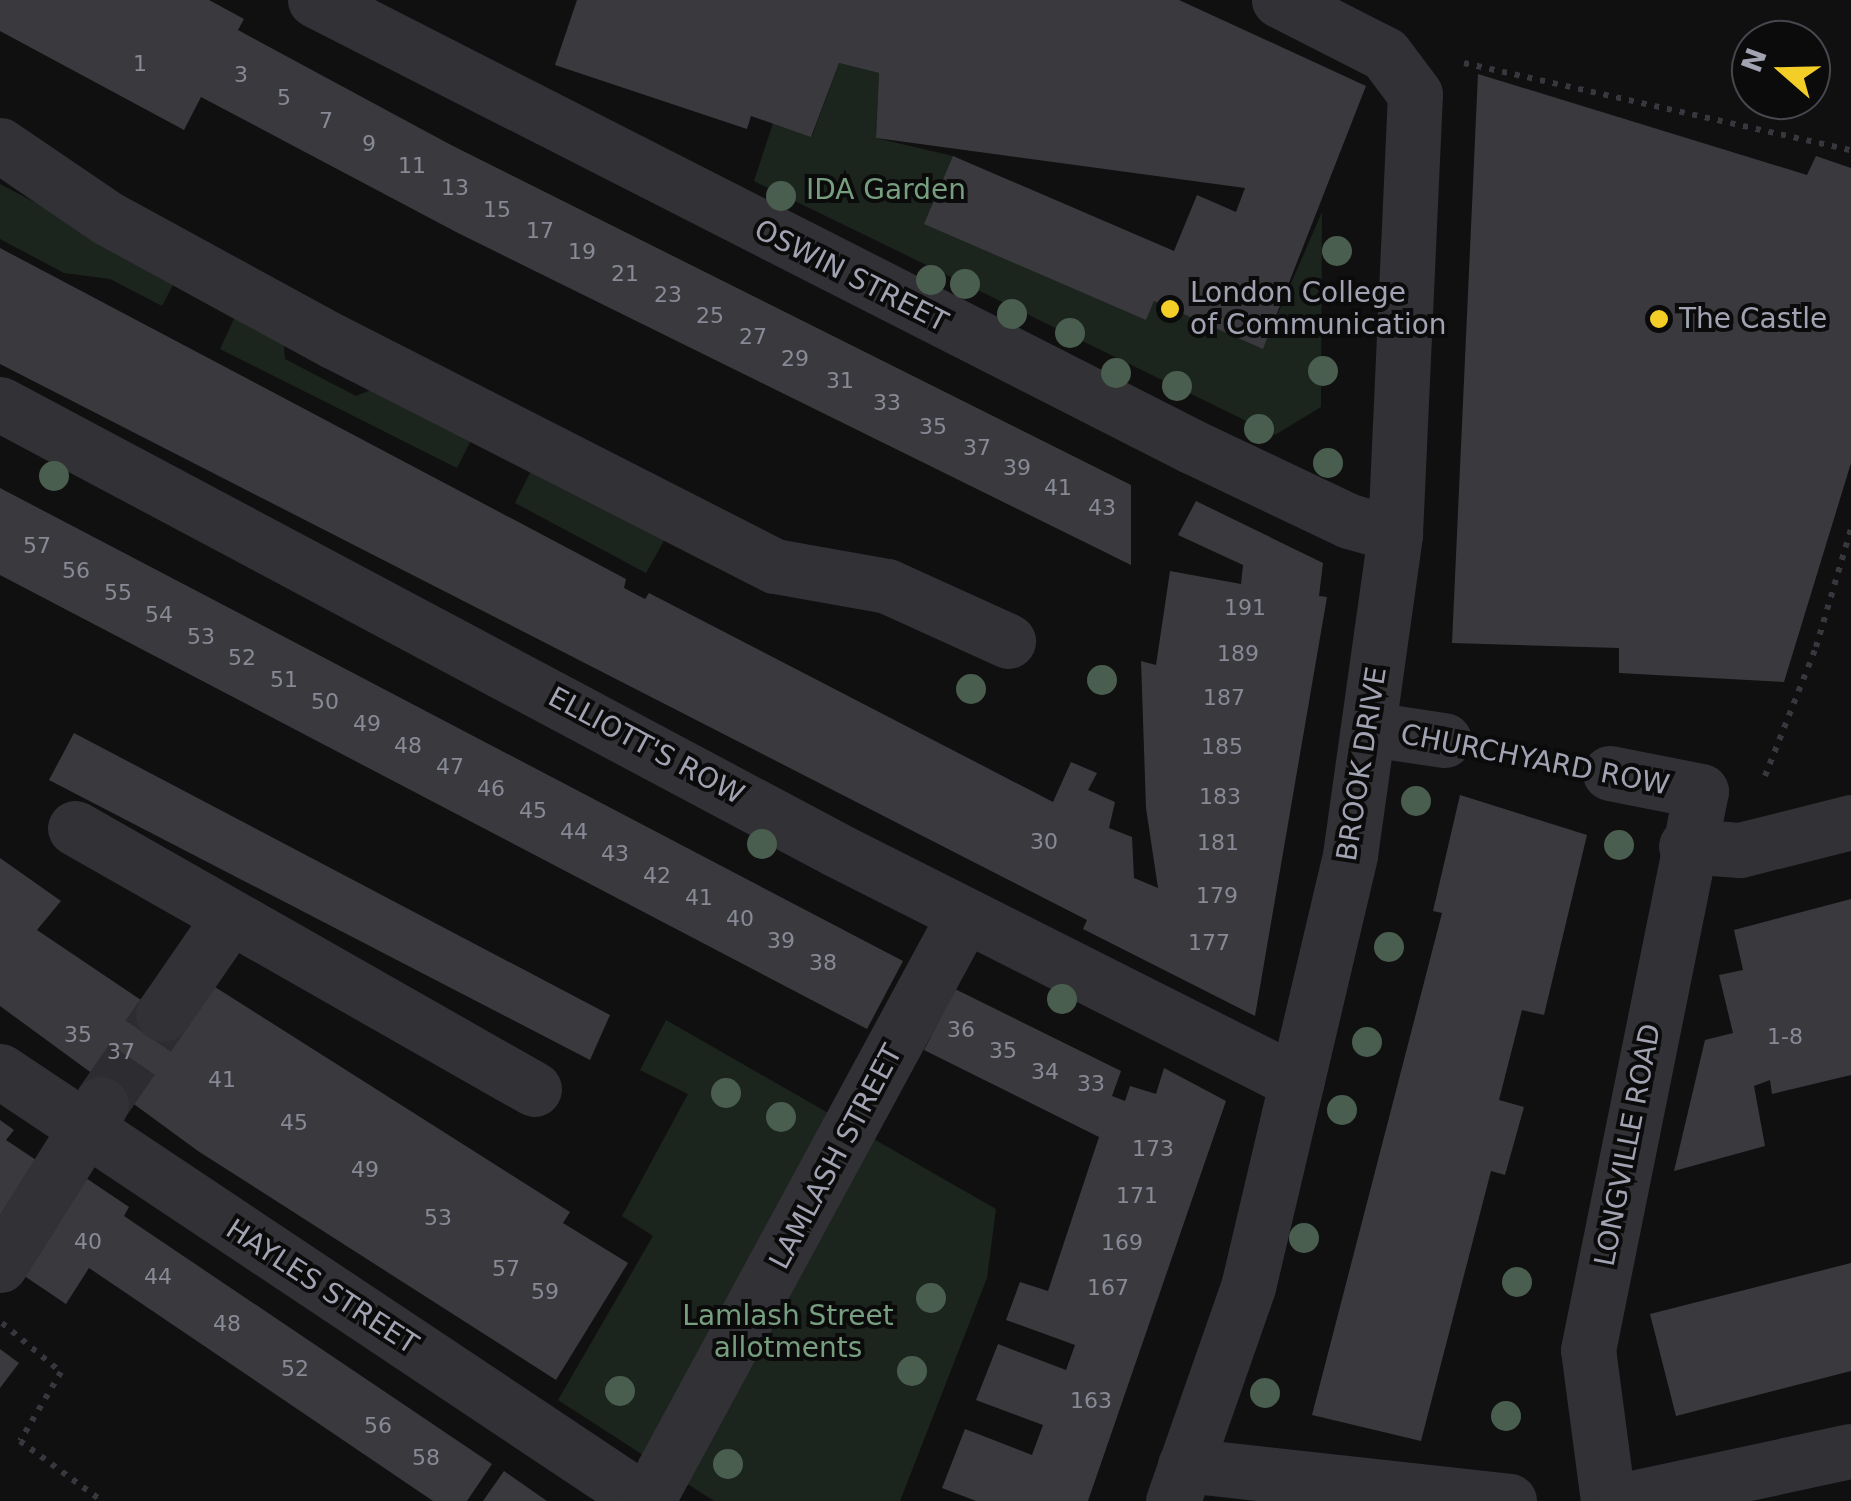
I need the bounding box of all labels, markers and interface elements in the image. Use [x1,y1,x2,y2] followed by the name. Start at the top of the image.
[1731,20,1831,120] north arrow
[1735,44,1774,77] text: N
[133,51,147,77] house number: 1
[234,62,248,88] house number: 3
[277,85,291,111] house number: 5
[319,108,333,134] house number: 7
[362,131,376,157] house number: 9
[398,153,426,179] house number: 11
[806,173,966,207] park label: IDA Garden
[441,175,469,201] house number: 13
[483,197,511,223] house number: 15
[749,213,953,339] street label: OSWIN STREET
[526,218,554,244] house number: 17
[568,239,596,265] house number: 19
[611,261,639,287] house number: 21
[1190,276,1447,342] place label: London College of Communication
[654,282,682,308] house number: 23
[1159,298,1181,320] marker: London College of Communication
[1679,302,1827,336] place label: The Castle
[696,303,724,329] house number: 25
[1648,308,1670,330] marker: The Castle
[739,324,767,350] house number: 27
[781,346,809,372] house number: 29
[826,368,854,394] house number: 31
[873,390,901,416] house number: 33
[919,414,947,440] house number: 35
[963,435,991,461] house number: 37
[1003,455,1031,481] house number: 39
[1044,475,1072,501] house number: 41
[1088,495,1116,521] house number: 43
[23,533,51,559] house number: 57
[62,558,90,584] house number: 56
[104,580,132,606] house number: 55
[1224,595,1266,621] house number: 191
[145,602,173,628] house number: 54
[187,624,215,650] house number: 53
[1217,641,1259,667] house number: 189
[228,645,256,671] house number: 52
[1330,665,1394,863] street label: BROOK DRIVE
[270,667,298,693] house number: 51
[543,680,749,812] street label: ELLIOTT'S ROW
[1203,685,1245,711] house number: 187
[311,689,339,715] house number: 50
[353,711,381,737] house number: 49
[1398,717,1672,803] street label: CHURCHYARD ROW
[394,733,422,759] house number: 48
[1201,734,1243,760] house number: 185
[436,754,464,780] house number: 47
[477,776,505,802] house number: 46
[1199,784,1241,810] house number: 183
[519,798,547,824] house number: 45
[560,819,588,845] house number: 44
[1030,829,1058,855] house number: 30
[1197,830,1239,856] house number: 181
[601,841,629,867] house number: 43
[643,863,671,889] house number: 42
[1196,883,1238,909] house number: 179
[685,885,713,911] house number: 41
[726,906,754,932] house number: 40
[767,928,795,954] house number: 39
[1188,930,1230,956] house number: 177
[809,950,837,976] house number: 38
[947,1017,975,1043] house number: 36
[1588,1021,1668,1269] street label: LONGVILLE ROAD
[64,1022,92,1048] house number: 35
[1767,1024,1803,1050] house number: 1-8
[989,1038,1017,1064] house number: 35
[107,1039,135,1065] house number: 37
[763,1039,909,1275] street label: LAMLASH STREET
[1031,1059,1059,1085] house number: 34
[208,1067,236,1093] house number: 41
[1077,1071,1105,1097] house number: 33
[280,1110,308,1136] house number: 45
[1132,1136,1174,1162] house number: 173
[351,1157,379,1183] house number: 49
[1116,1183,1158,1209] house number: 171
[424,1205,452,1231] house number: 53
[220,1212,424,1362] street label: HAYLES STREET
[74,1229,102,1255] house number: 40
[1101,1230,1143,1256] house number: 169
[492,1256,520,1282] house number: 57
[144,1264,172,1290] house number: 44
[1087,1275,1129,1301] house number: 167
[531,1279,559,1305] house number: 59
[682,1299,894,1365] park label: Lamlash Street allotments
[213,1311,241,1337] house number: 48
[281,1356,309,1382] house number: 52
[1070,1388,1112,1414] house number: 163
[364,1413,392,1439] house number: 56
[412,1445,440,1471] house number: 58

